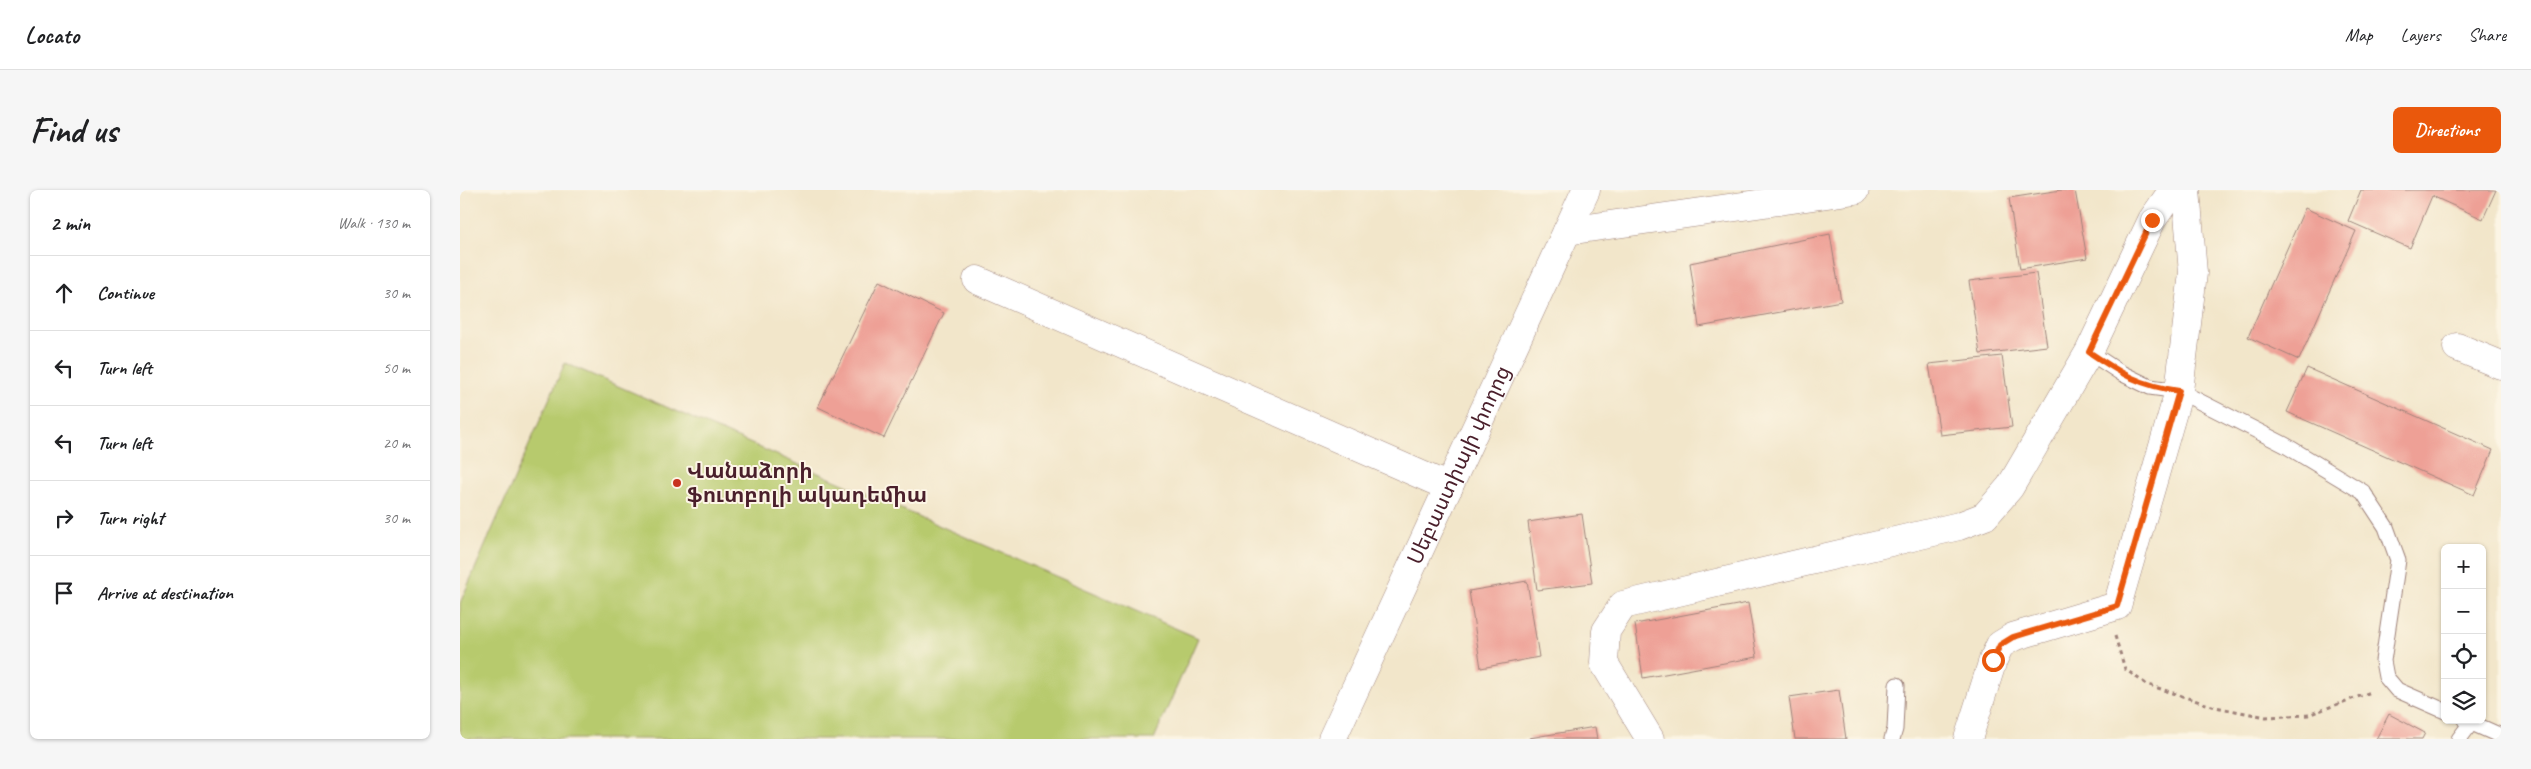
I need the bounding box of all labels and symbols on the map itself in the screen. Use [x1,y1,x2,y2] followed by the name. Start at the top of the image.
[2141,209,2164,232] route end
[1402,361,1516,568] street label: Սեբաստիայի փողոց
[687,458,927,508] place label: Վանաձորի ֆուտբոլի ակադեմիա
[671,477,683,489] marker: Վանաձորի ֆուտբոլի ակադեմիա
[1982,649,2005,672] route start

